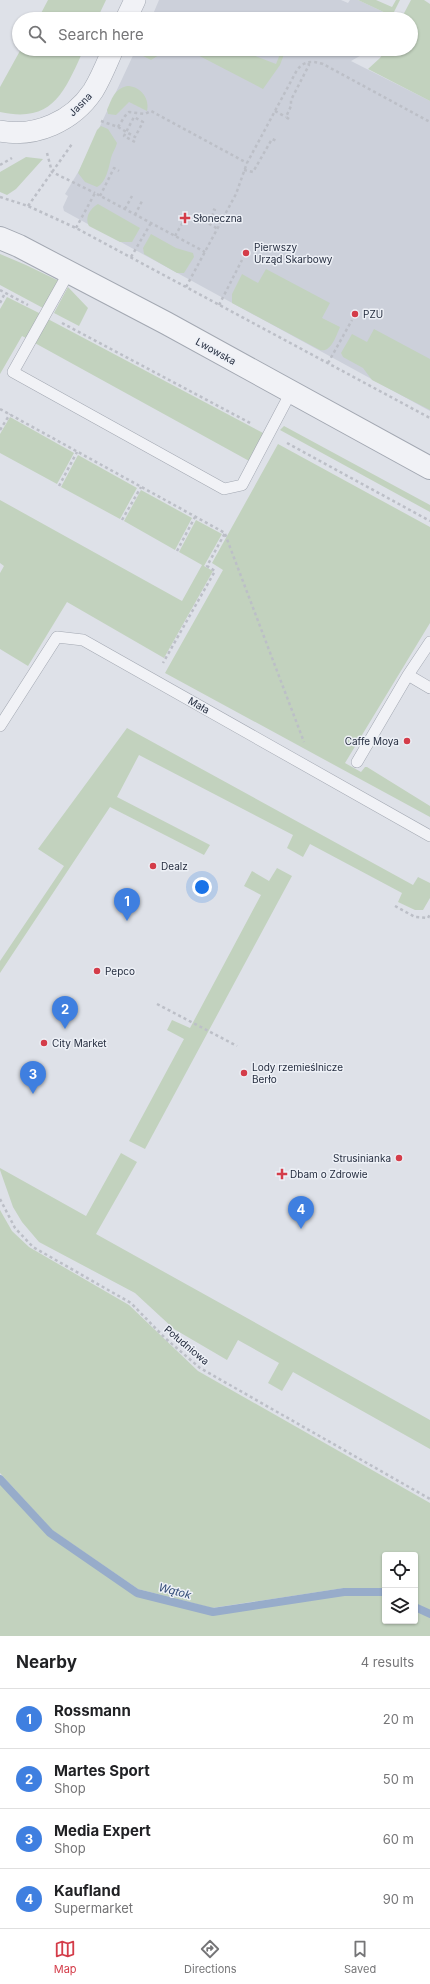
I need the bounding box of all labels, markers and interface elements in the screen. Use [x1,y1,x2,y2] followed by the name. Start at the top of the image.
[12,12,418,56] search box
[26,23,48,45] icon: search
[58,25,144,44] text: Search here
[66,90,94,118] street label: Jasna
[193,212,242,224] place label: Słoneczna
[180,213,190,223] marker: Słoneczna
[254,241,333,265] place label: Pierwszy Urząd Skarbowy
[241,248,251,258] marker: Pierwszy Urząd Skarbowy
[363,308,383,320] place label: PZU
[350,309,360,319] marker: PZU
[194,335,238,367] street label: Lwowska
[186,694,212,716] street label: Mała
[345,735,399,747] place label: Caffe Moya
[402,736,412,746] marker: Caffe Moya
[161,860,188,872] place label: Dealz
[148,861,158,871] marker: Dealz
[192,877,212,897] your location
[114,888,140,921] pin: 1
[105,965,135,977] place label: Pepco
[92,966,102,976] marker: Pepco
[52,996,78,1029] pin: 2
[52,1037,107,1049] place label: City Market
[39,1038,49,1048] marker: City Market
[20,1061,46,1094] pin: 3
[252,1061,343,1085] place label: Lody rzemieślnicze Berło
[239,1068,249,1078] marker: Lody rzemieślnicze Berło
[333,1152,391,1164] place label: Strusinianka
[394,1153,404,1163] marker: Strusinianka
[290,1168,368,1180] place label: Dbam o Zdrowie
[277,1169,287,1179] marker: Dbam o Zdrowie
[288,1196,314,1229] pin: 4
[162,1323,212,1367] street label: Południowa
[382,1552,418,1624] map controls
[382,1552,418,1588] button: locate
[157,1580,194,1602] water label: Wątok
[382,1588,418,1624] button: layers
[16,1652,77,1672] text: Nearby
[361,1654,414,1670] text: 4 results
[54,1701,131,1720] text: Rossmann
[26,1711,32,1727] text: 1
[383,1711,414,1727] text: 20 m
[54,1720,86,1736] text: Shop
[54,1761,150,1780] text: Martes Sport
[25,1771,33,1787] text: 2
[383,1771,414,1787] text: 50 m
[54,1780,86,1796] text: Shop
[54,1821,151,1840] text: Media Expert
[25,1831,33,1847] text: 3
[383,1831,414,1847] text: 60 m
[54,1840,86,1856] text: Shop
[54,1881,120,1900] text: Kaufland
[25,1891,33,1907] text: 4
[383,1891,414,1907] text: 90 m
[54,1900,133,1916] text: Supermarket
[54,1938,77,1976] tab: Map
[184,1938,237,1976] tab: Directions
[344,1938,376,1976] tab: Saved

